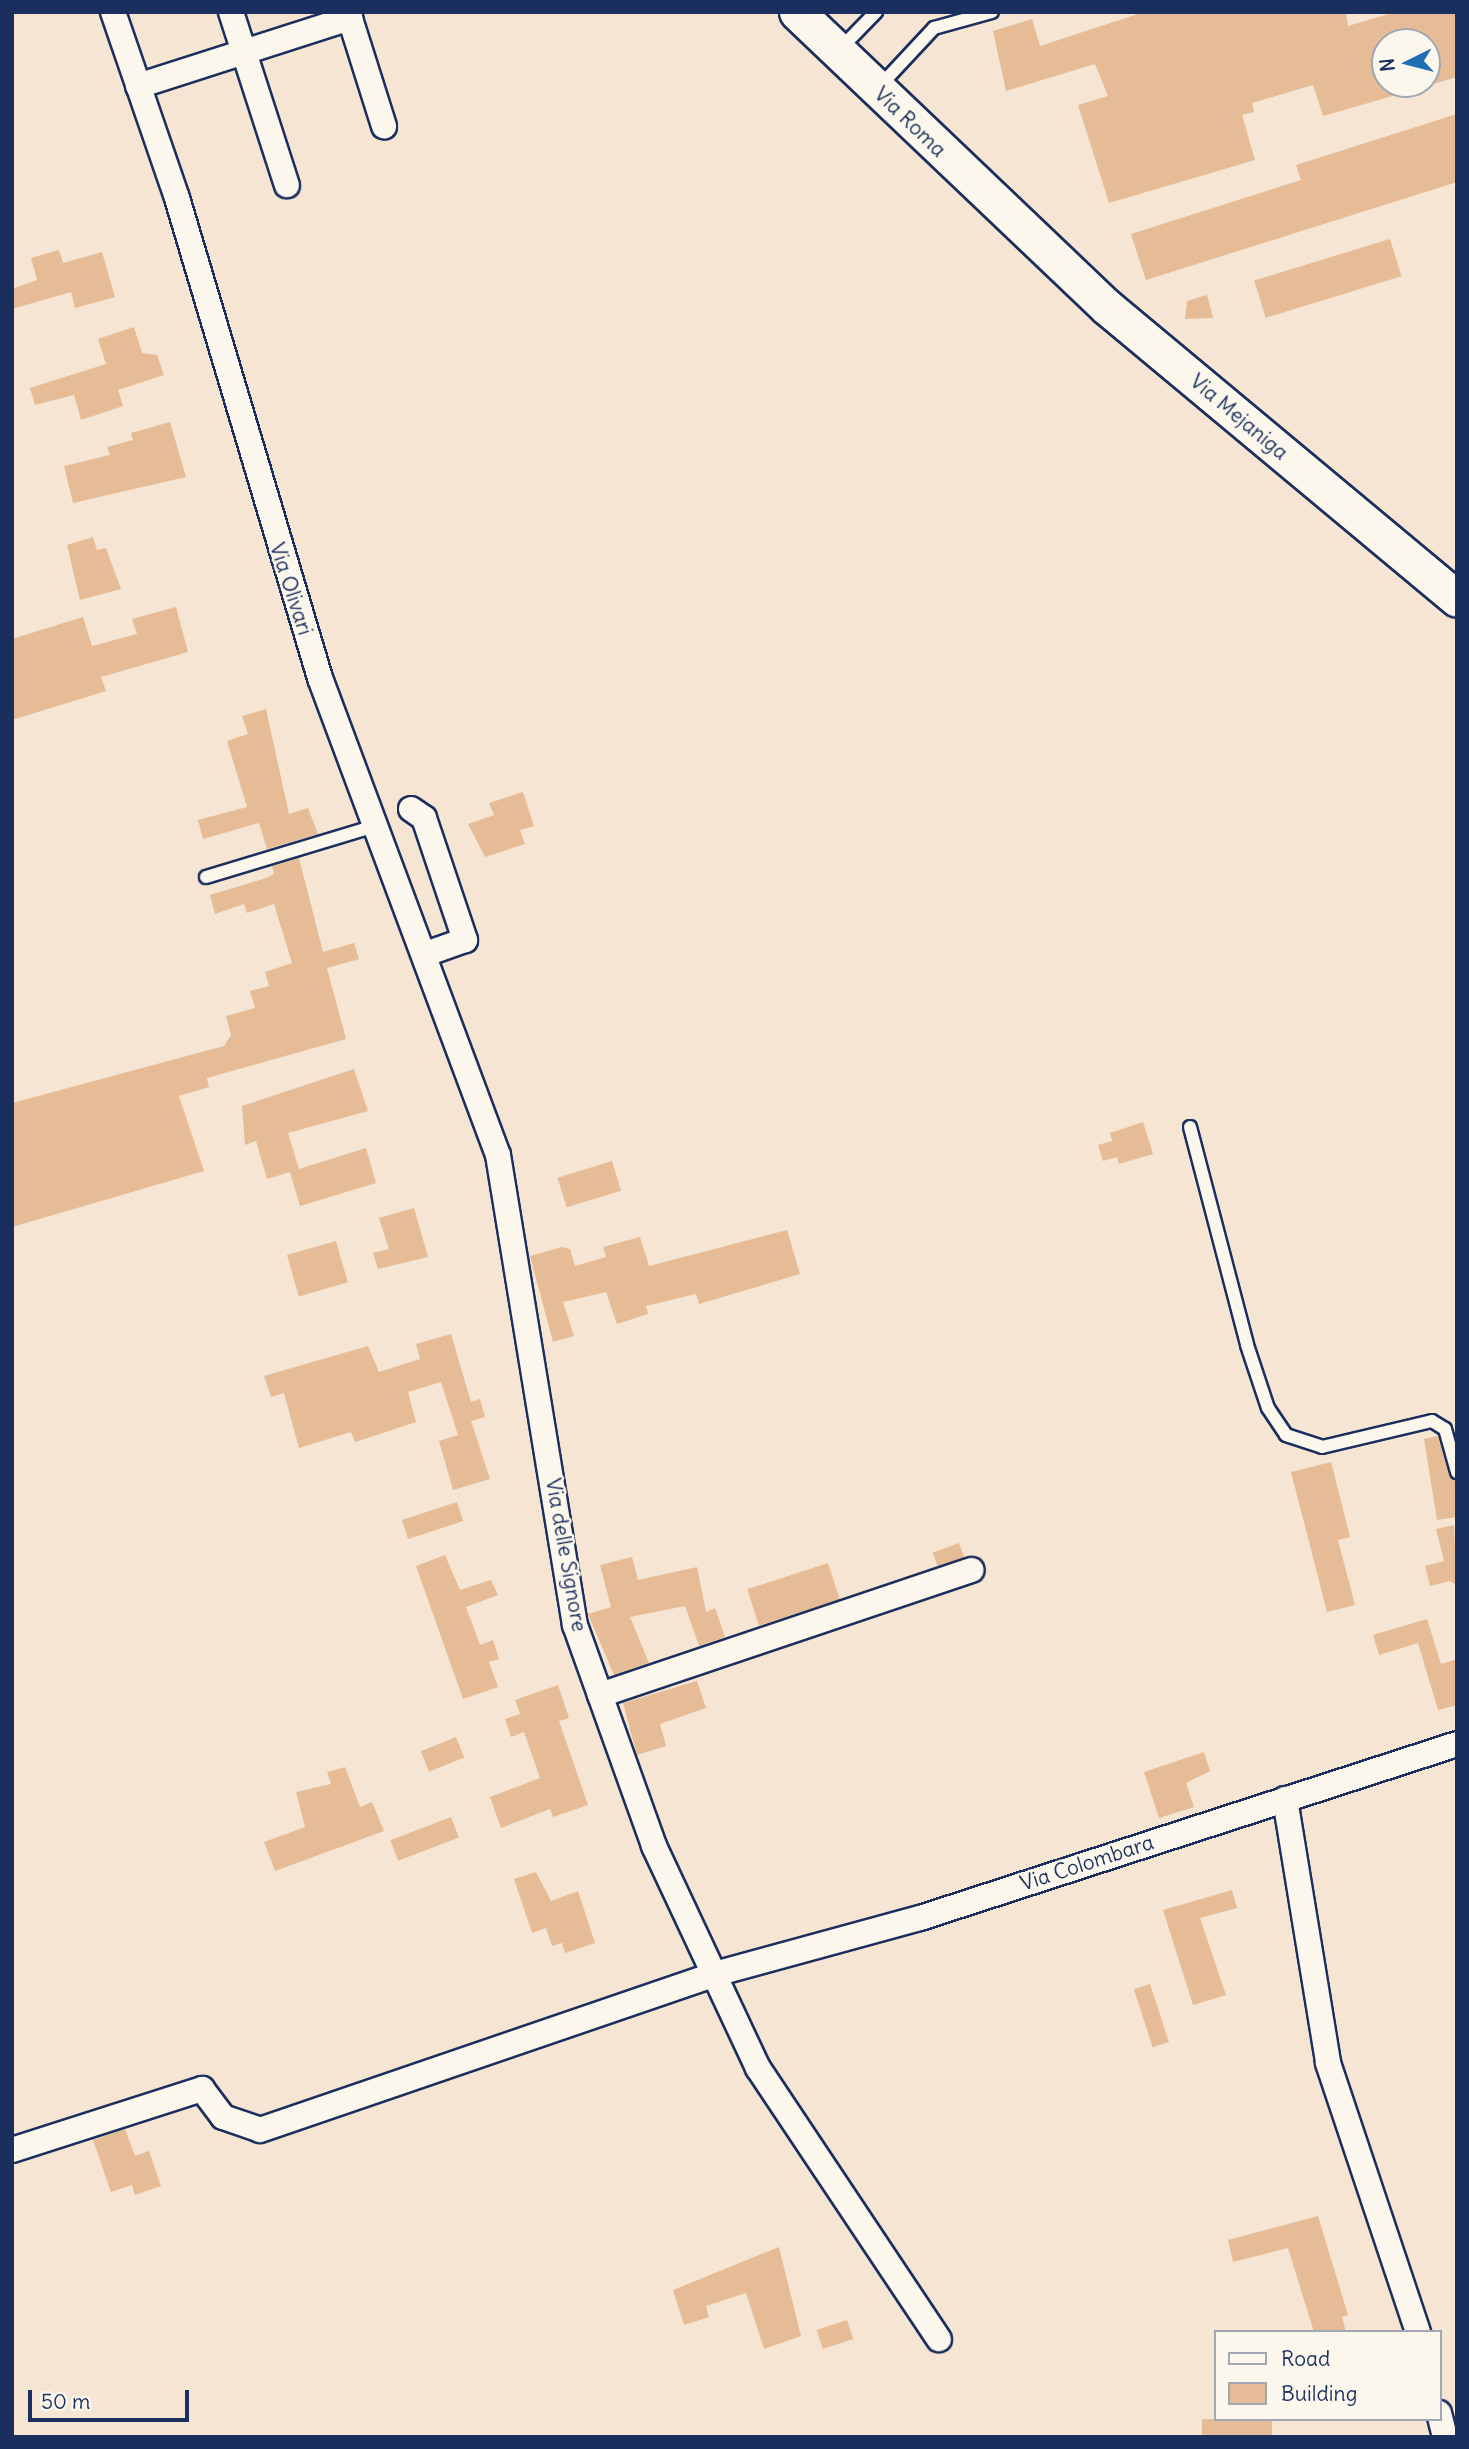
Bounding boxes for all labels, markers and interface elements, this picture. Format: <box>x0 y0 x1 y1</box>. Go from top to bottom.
north arrow <box>1371 28 1441 98</box>
text: N <box>1374 57 1400 73</box>
street label: Via Roma <box>869 82 951 162</box>
street label: Via Mejaniga <box>1185 369 1293 465</box>
street label: Via Olivari <box>264 540 318 638</box>
street label: Via delle Signore <box>540 1476 592 1634</box>
street label: Via Colombara <box>1017 1830 1157 1896</box>
legend <box>1214 2330 1441 2421</box>
text: Road <box>1281 2345 1330 2372</box>
scale bar <box>32 2376 192 2420</box>
text: Building <box>1281 2380 1357 2407</box>
text: 50 m <box>41 2388 90 2415</box>

